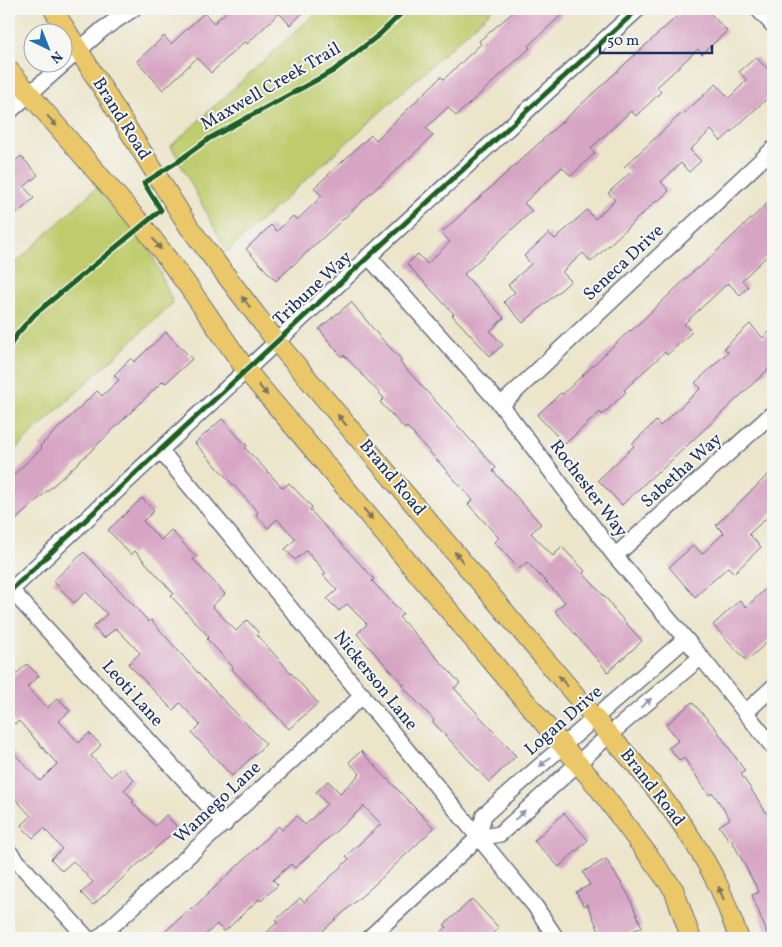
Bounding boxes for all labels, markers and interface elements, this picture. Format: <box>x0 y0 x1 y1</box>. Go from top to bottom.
north arrow <box>22 22 72 72</box>
scale bar <box>600 22 712 54</box>
text: 50 m <box>607 31 639 52</box>
street label: Maxwell Creek Trail <box>196 37 346 137</box>
text: N <box>46 46 66 67</box>
street label: Brand Road <box>86 73 156 165</box>
one-way arrow <box>46 114 57 127</box>
street label: Seneca Drive <box>578 219 670 307</box>
one-way arrow <box>152 237 162 251</box>
street label: Tribune Way <box>268 246 358 332</box>
one-way arrow <box>241 296 252 309</box>
one-way arrow <box>257 384 268 396</box>
one-way arrow <box>337 413 348 426</box>
street label: Sabetha Way <box>636 428 728 514</box>
street label: Brand Road <box>353 434 431 522</box>
street label: Rochester Way <box>543 435 633 543</box>
one-way arrow <box>362 507 373 520</box>
one-way arrow <box>453 551 464 564</box>
street label: Nickerson Lane <box>327 626 423 736</box>
street label: Leoti Lane <box>95 655 169 733</box>
one-way arrow <box>558 675 569 688</box>
street label: Logan Drive <box>520 680 608 762</box>
one-way arrow <box>639 698 652 709</box>
street label: Brand Road <box>614 744 690 832</box>
street label: Wamego Lane <box>169 756 267 850</box>
one-way arrow <box>539 757 552 768</box>
one-way arrow <box>513 809 525 821</box>
one-way arrow <box>717 885 725 900</box>

